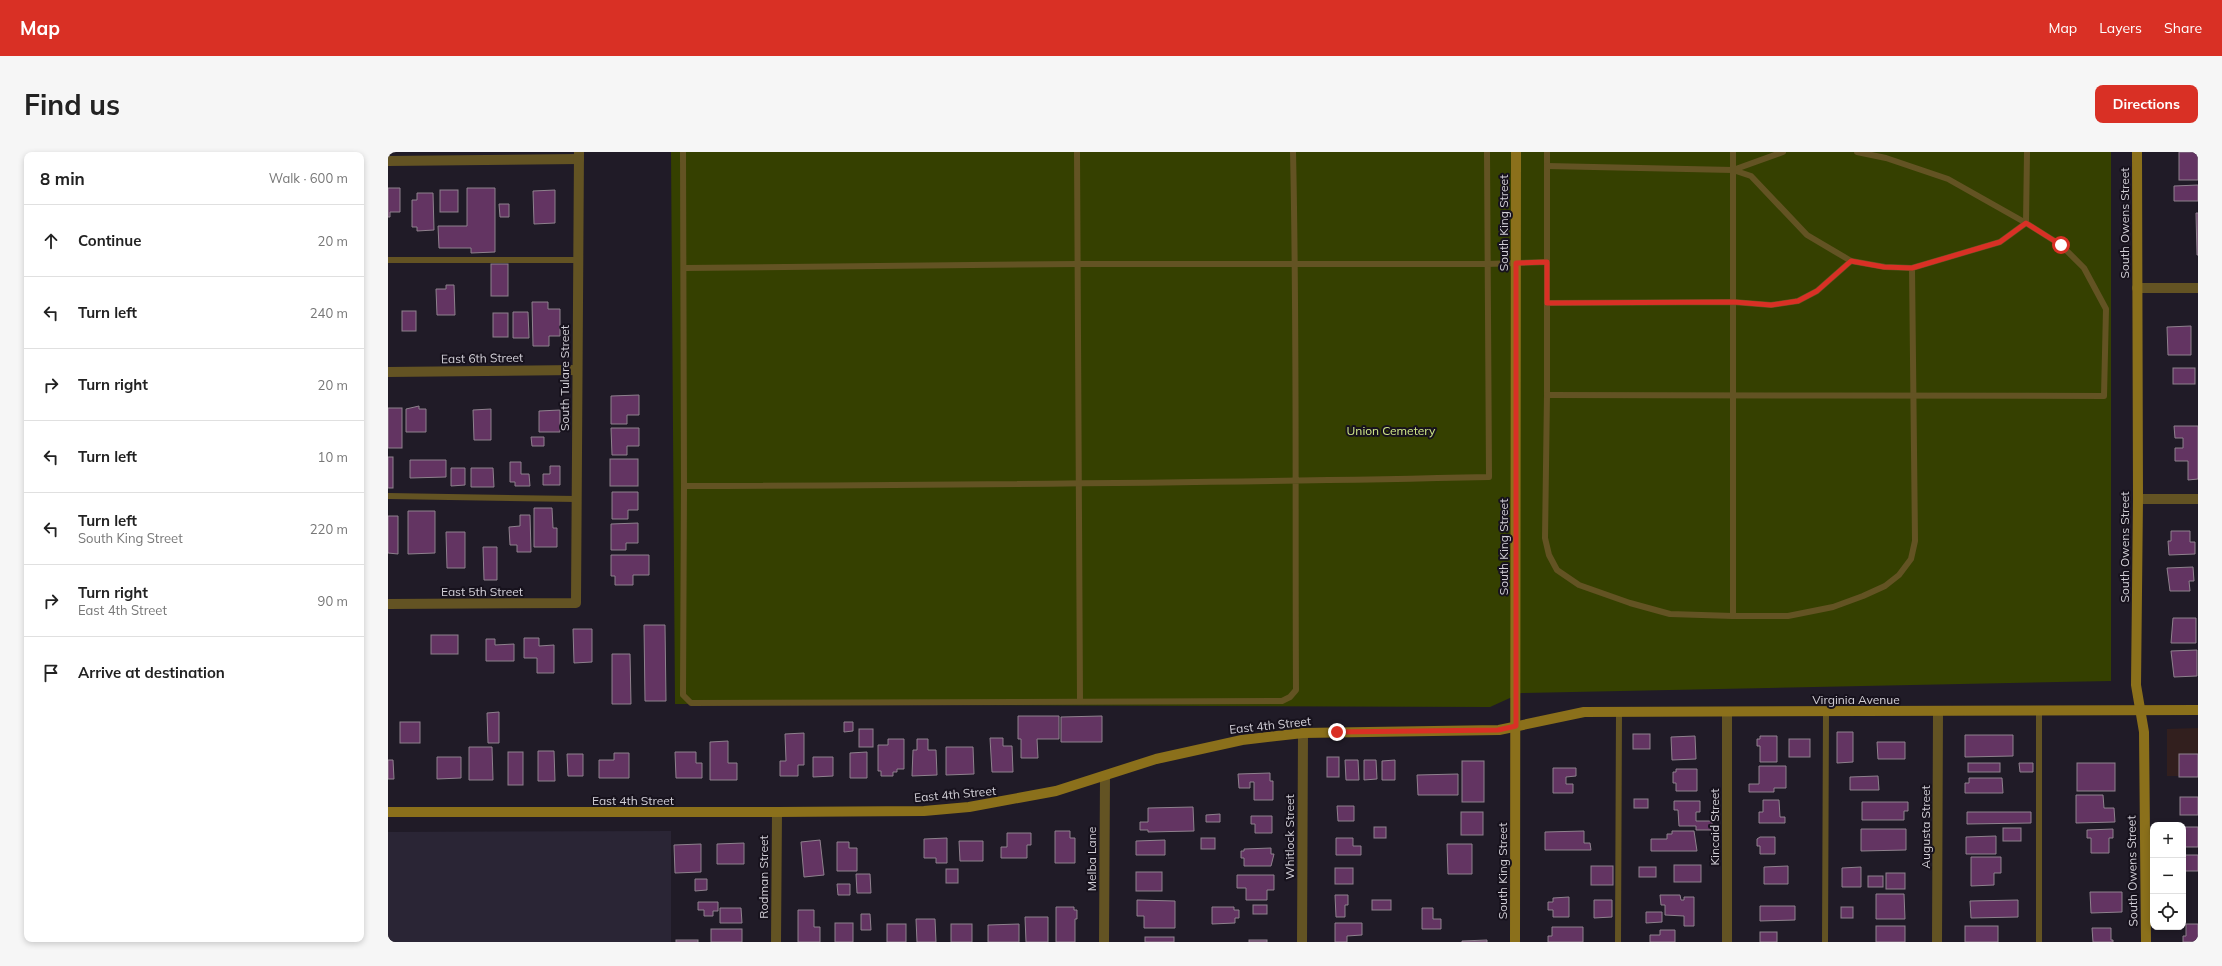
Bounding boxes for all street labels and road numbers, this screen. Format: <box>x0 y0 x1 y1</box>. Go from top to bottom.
street label: South Owens Street <box>2117 167 2132 279</box>
street label: South King Street <box>1496 175 1511 271</box>
street label: South Tulare Street <box>557 325 572 431</box>
street label: East 6th Street <box>441 350 523 366</box>
street label: South Owens Street <box>2117 491 2132 603</box>
street label: South King Street <box>1496 499 1511 595</box>
street label: East 5th Street <box>441 584 523 599</box>
street label: Virginia Avenue <box>1812 692 1900 707</box>
street label: East 4th Street <box>1228 713 1312 737</box>
street label: East 4th Street <box>913 783 997 805</box>
street label: Augusta Street <box>1918 785 1933 869</box>
street label: Kincaid Street <box>1707 789 1722 865</box>
street label: East 4th Street <box>592 793 674 808</box>
street label: Whitlock Street <box>1282 794 1297 880</box>
street label: South Owens Street <box>2124 815 2140 927</box>
street label: South King Street <box>1495 823 1510 919</box>
street label: Melba Lane <box>1084 827 1099 891</box>
street label: Rodman Street <box>756 835 771 919</box>

